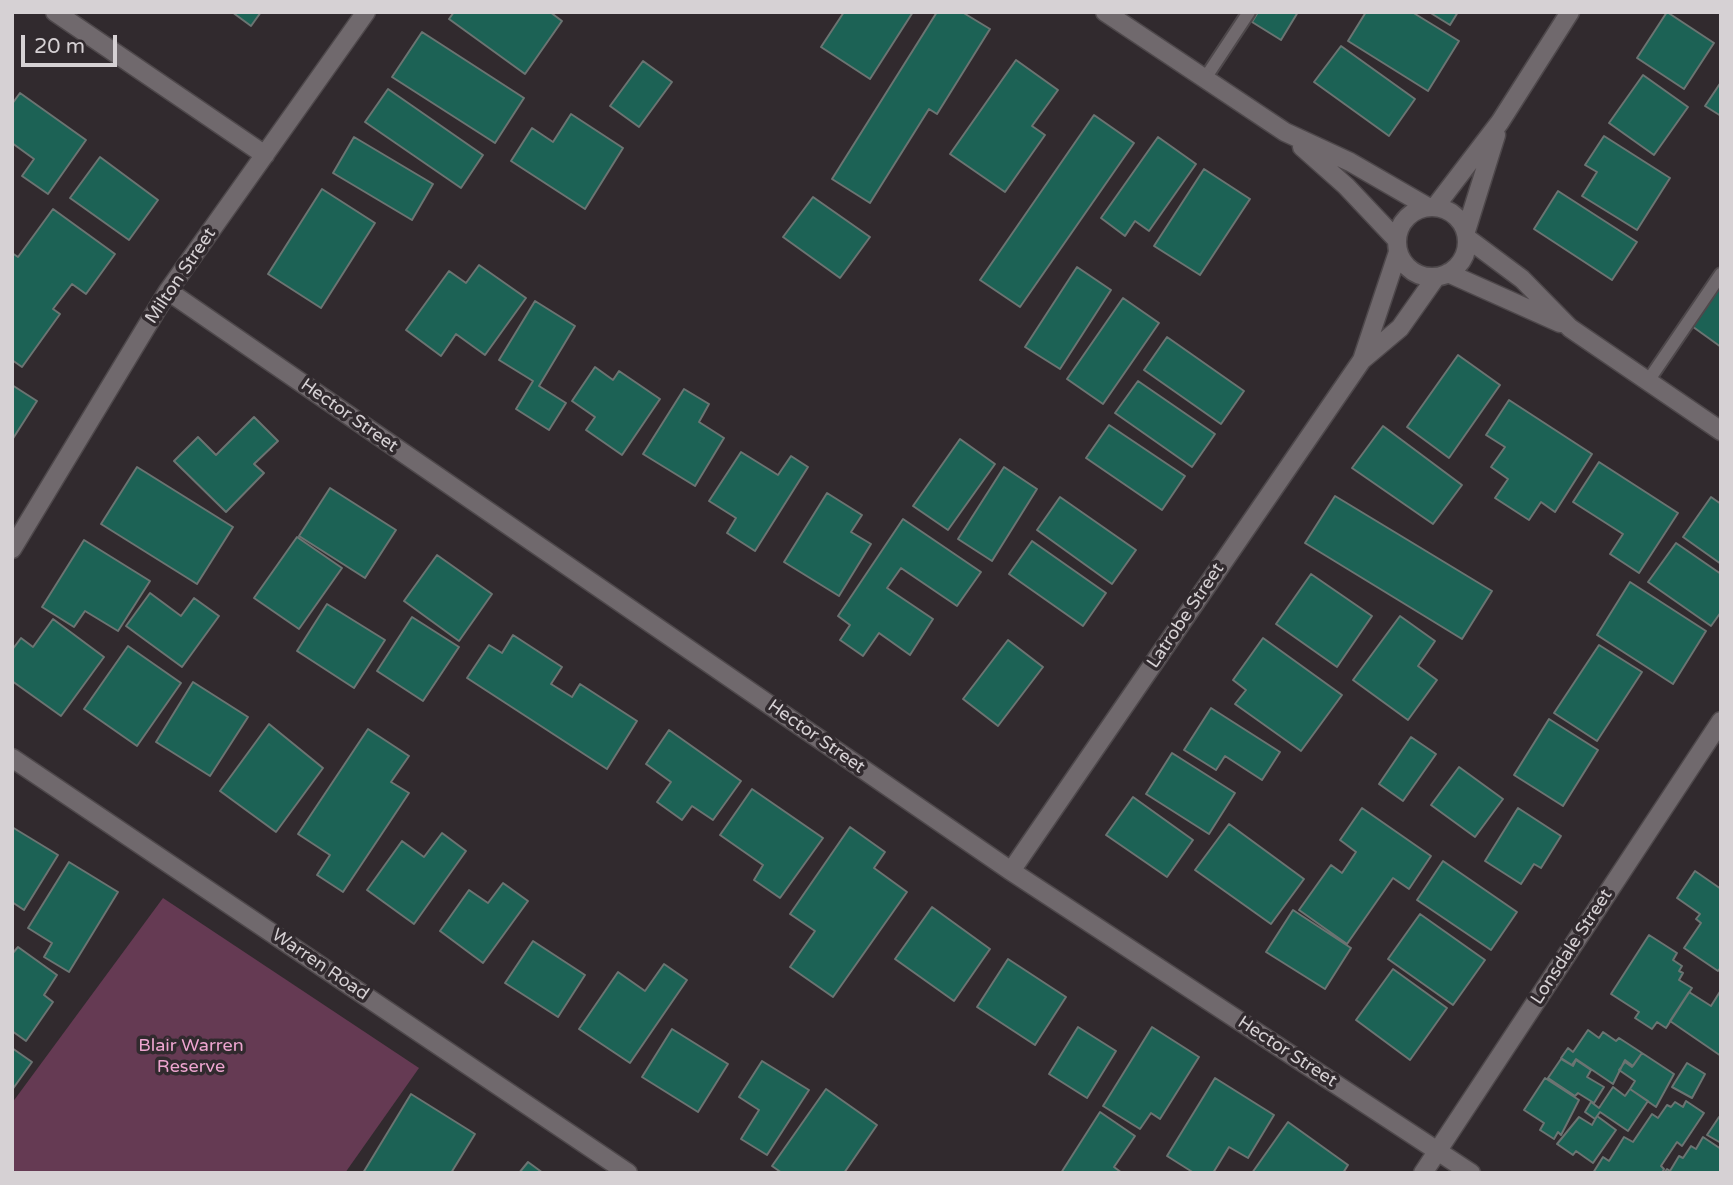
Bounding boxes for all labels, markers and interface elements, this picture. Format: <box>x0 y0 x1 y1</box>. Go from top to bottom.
scale bar <box>24 21 121 65</box>
text: 20 m <box>34 34 85 59</box>
street label: Milton Street <box>141 224 221 328</box>
street label: Hector Street <box>296 375 402 457</box>
street label: Latrobe Street <box>1143 559 1229 673</box>
street label: Hector Street <box>763 696 869 778</box>
street label: Lonsdale Street <box>1527 885 1617 1009</box>
street label: Warren Road <box>267 925 373 1005</box>
street label: Hector Street <box>1233 1012 1341 1092</box>
park label: Blair Warren Reserve <box>138 1035 244 1078</box>

